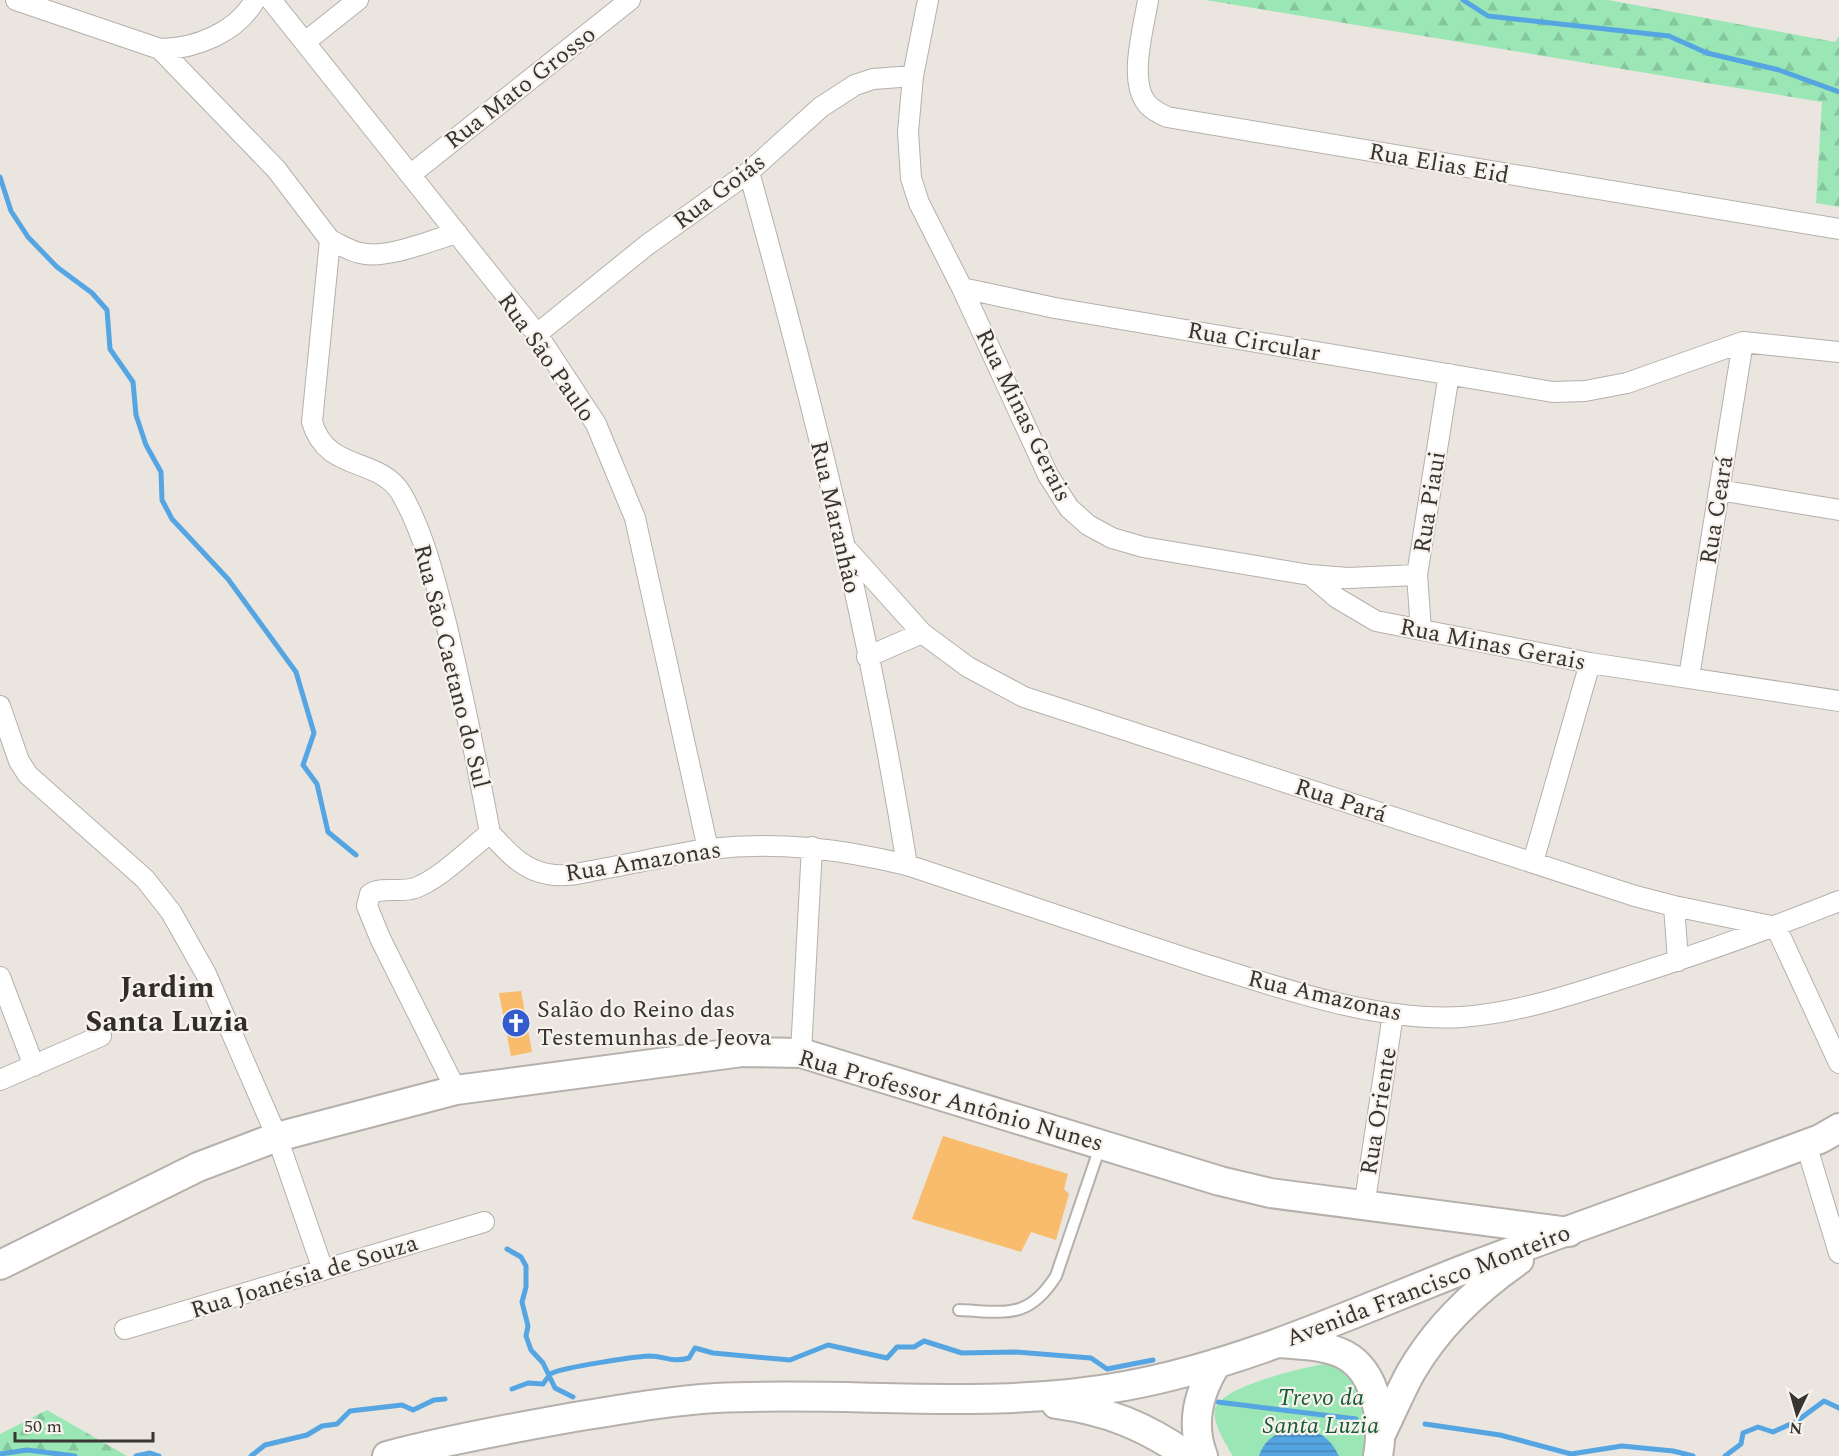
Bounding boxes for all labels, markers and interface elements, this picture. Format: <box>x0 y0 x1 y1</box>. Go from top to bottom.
street label: Rua Mato Grosso <box>437 17 604 159</box>
street label: Rua Elias Eid <box>1366 134 1512 194</box>
street label: Rua Goiás <box>666 145 774 239</box>
street label: Rua São Paulo <box>488 285 604 430</box>
street label: Rua Circular <box>1184 313 1323 371</box>
street label: Rua Minas Gerais <box>966 323 1081 508</box>
street label: Rua Maranhão <box>800 437 870 597</box>
street label: Rua Piaui <box>1404 449 1456 556</box>
street label: Rua Ceará <box>1691 453 1743 567</box>
street label: Rua São Caetano do Sul <box>403 540 499 792</box>
street label: Rua Minas Gerais <box>1397 609 1589 681</box>
street label: Rua Pará <box>1290 769 1392 833</box>
street label: Rua Amazonas <box>563 832 724 892</box>
street label: Rua Amazonas <box>1244 961 1405 1031</box>
district label: Jardim Santa Luzia <box>85 965 249 1045</box>
place label: Salão do Reino das Testemunhas de Jeova <box>537 992 772 1056</box>
church icon: Salão do Reino das Testemunhas de Jeova <box>500 1007 532 1039</box>
street label: Rua Professor Antônio Nunes <box>794 1040 1107 1162</box>
street label: Rua Oriente <box>1351 1045 1407 1178</box>
street label: Avenida Francisco Monteiro <box>1281 1215 1576 1357</box>
street label: Rua Joanésia de Souza <box>186 1225 423 1329</box>
park label: Trevo da Santa Luzia <box>1263 1380 1379 1444</box>
north arrow <box>1767 1384 1827 1444</box>
scale bar <box>15 1405 153 1443</box>
text: 50 m <box>24 1413 62 1440</box>
text: N <box>1788 1415 1803 1440</box>

